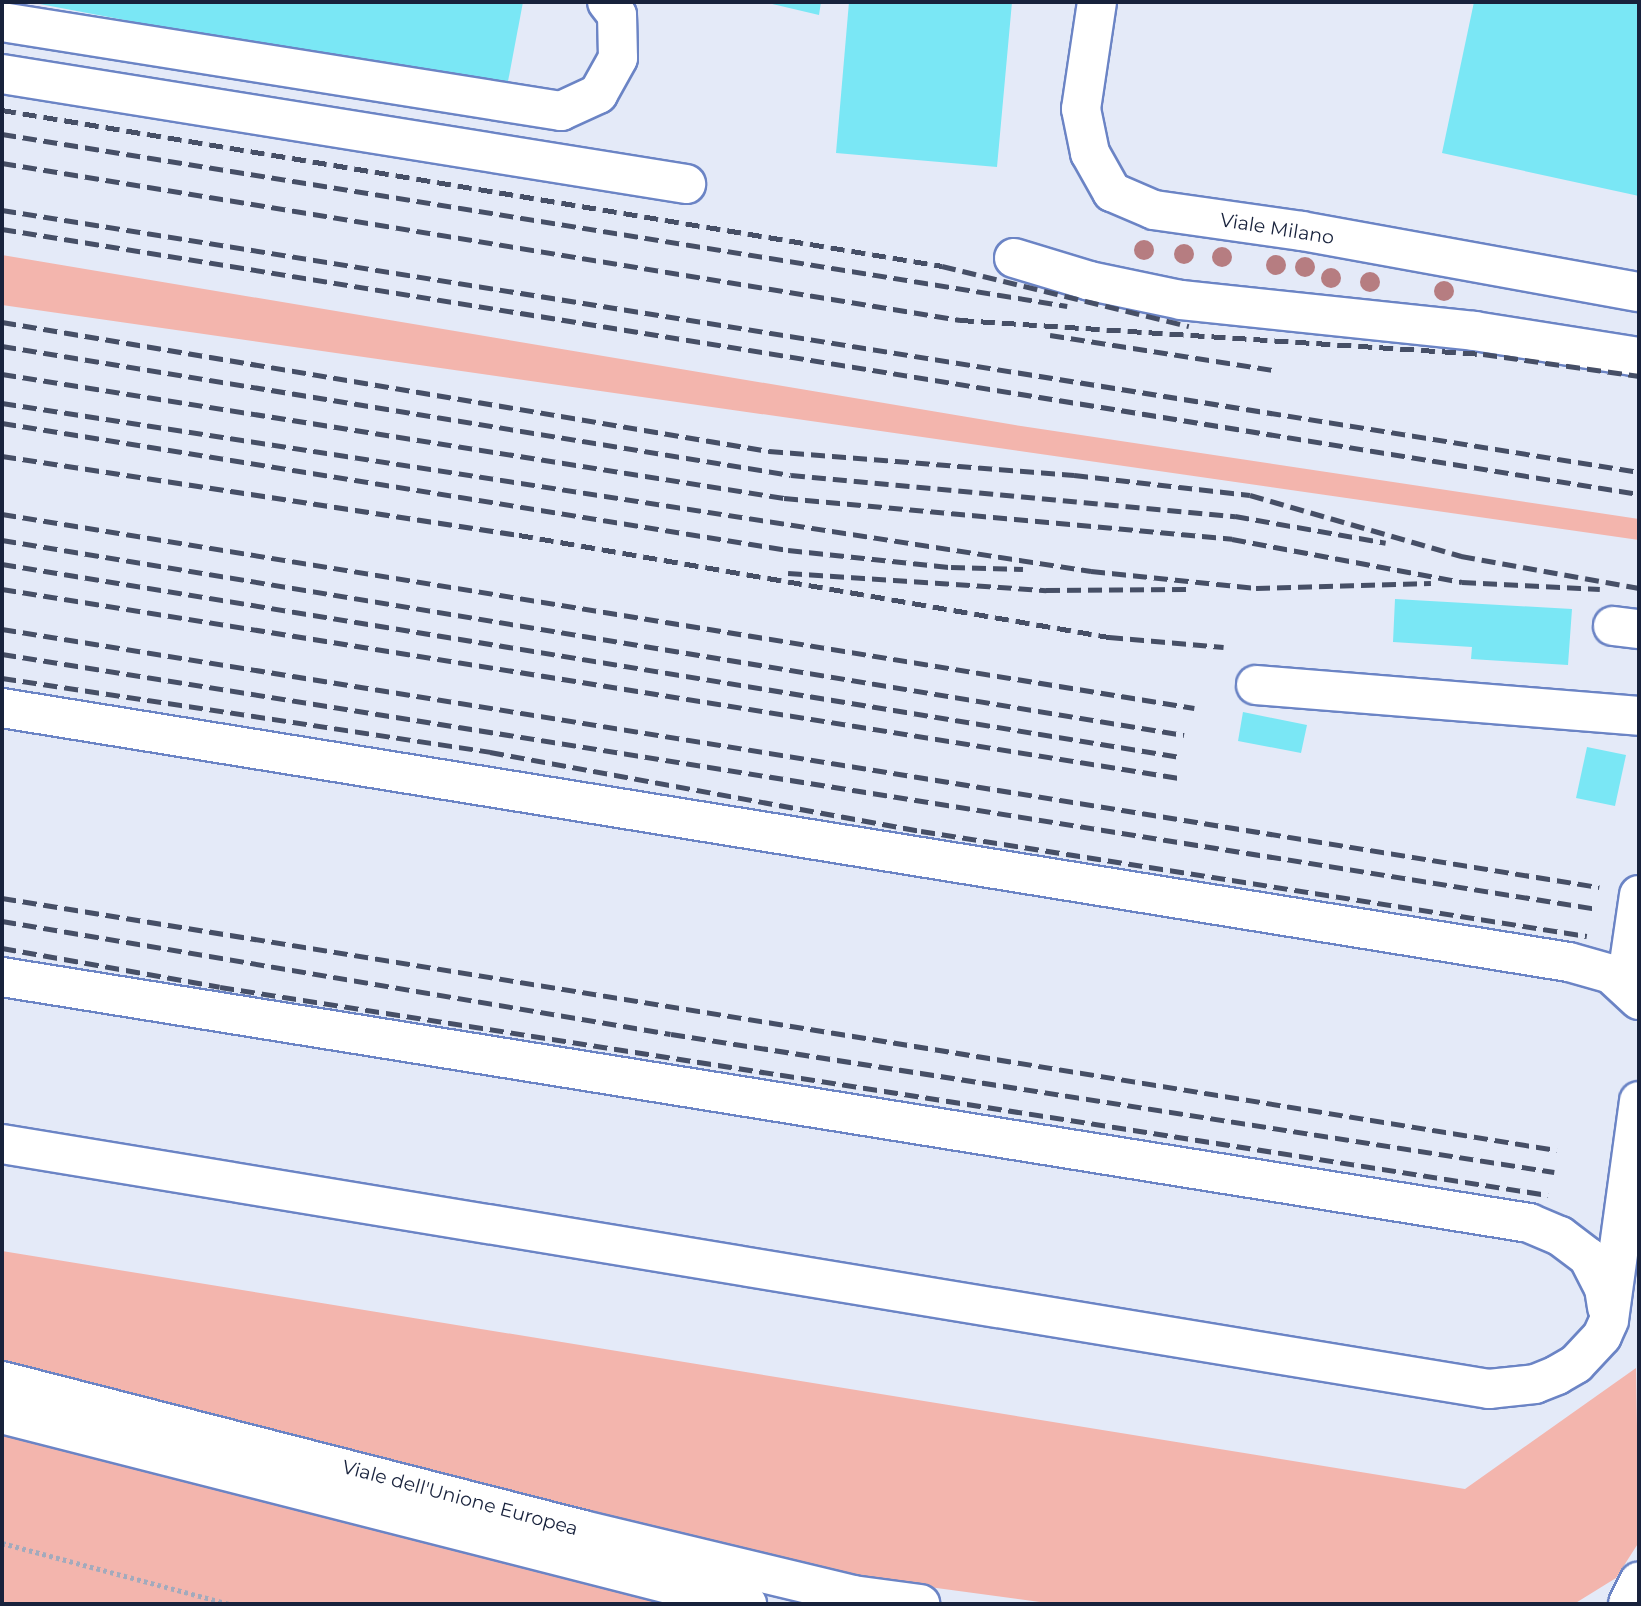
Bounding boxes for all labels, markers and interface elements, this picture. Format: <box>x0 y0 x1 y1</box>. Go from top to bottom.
street label: Viale Milano <box>1218 209 1336 249</box>
street label: Viale dell'Unione Europea <box>340 1455 580 1541</box>

